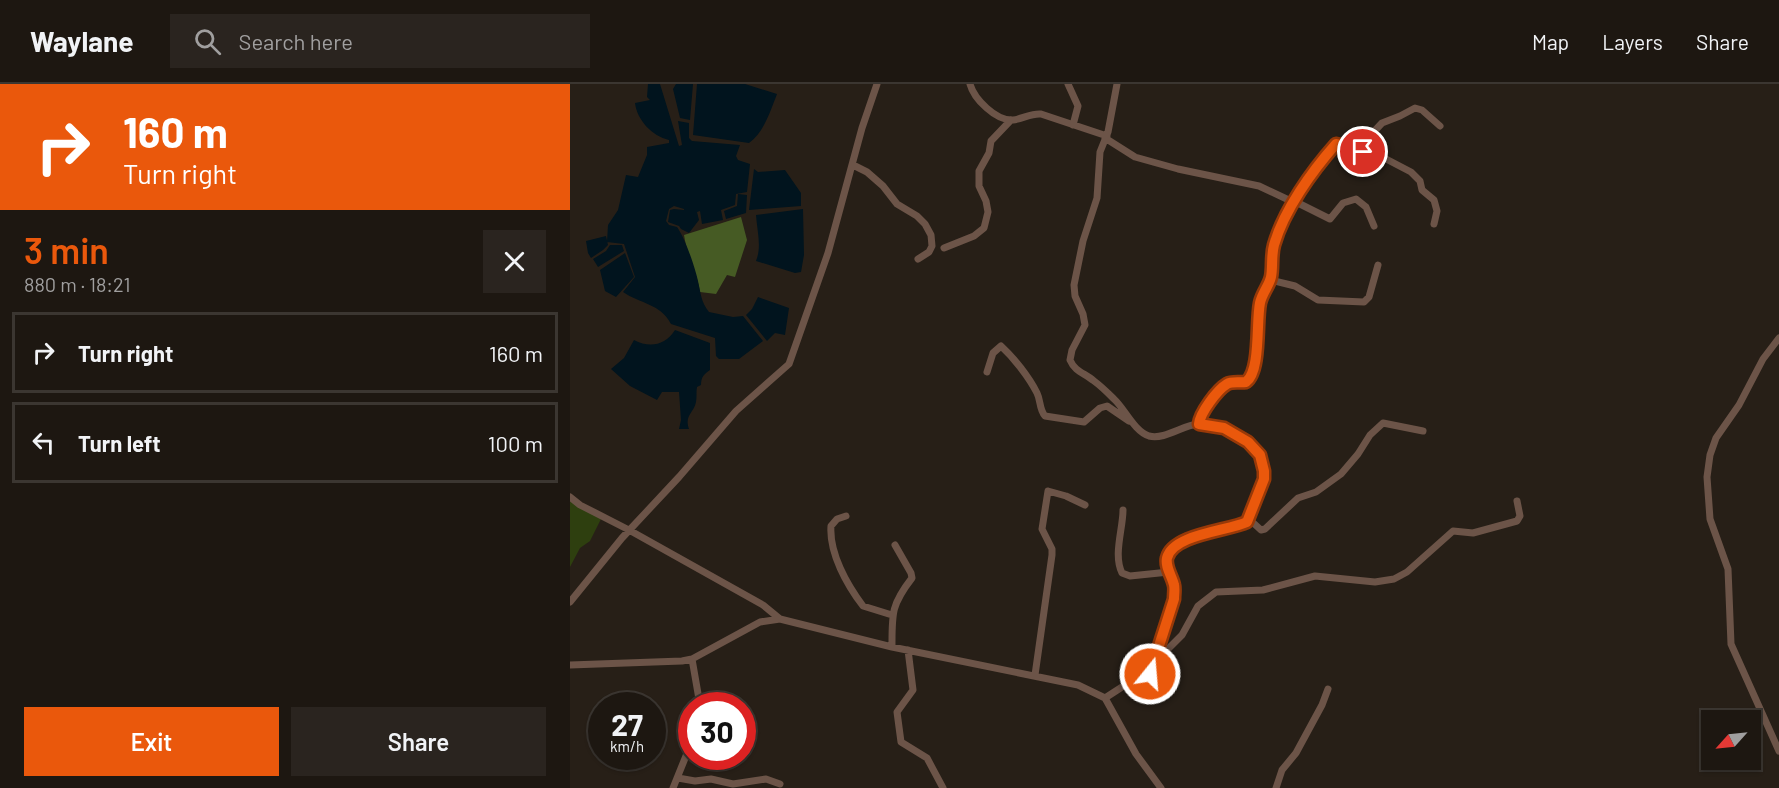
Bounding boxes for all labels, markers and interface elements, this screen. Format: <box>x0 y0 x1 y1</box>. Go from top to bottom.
search box <box>170 14 590 68</box>
text: Waylane <box>30 24 134 58</box>
icon: search <box>191 25 224 58</box>
text: Search here <box>239 28 353 54</box>
text: Map <box>1532 29 1569 54</box>
text: Layers <box>1602 29 1663 54</box>
text: Share <box>1696 29 1749 54</box>
text: 160 m <box>123 106 228 156</box>
icon: right <box>24 108 102 186</box>
pin <box>1337 126 1388 177</box>
icon: arrive <box>1346 135 1379 168</box>
text: Turn right <box>123 157 237 189</box>
text: 3 min <box>24 228 109 271</box>
button: close <box>483 230 546 293</box>
text: 880 m · 18:21 <box>24 272 131 296</box>
icon: right <box>27 336 60 369</box>
text: Turn right <box>78 340 173 366</box>
text: 160 m <box>489 340 543 366</box>
icon: left <box>27 426 60 459</box>
text: Turn left <box>78 430 161 456</box>
text: 100 m <box>488 430 543 456</box>
position arrow <box>1118 642 1182 706</box>
speed limit sign: 30 <box>678 692 756 770</box>
text: 27 <box>611 706 643 742</box>
button: Exit <box>24 707 279 776</box>
button: Share <box>291 707 546 776</box>
north arrow <box>1701 710 1761 770</box>
map controls <box>1701 710 1761 770</box>
text: km/h <box>610 737 644 755</box>

